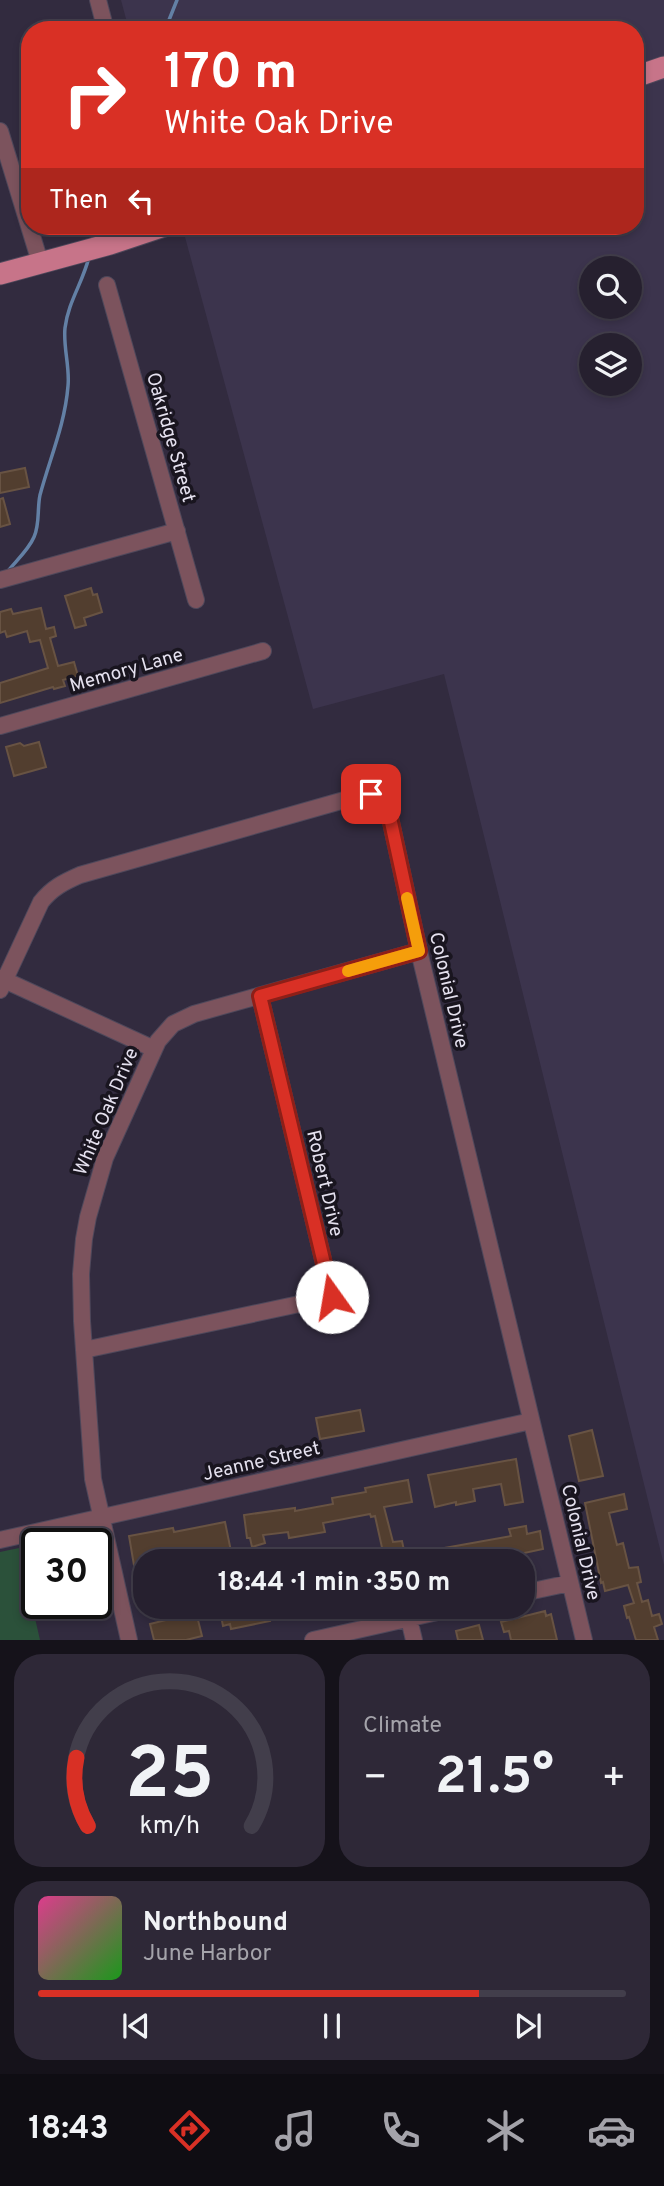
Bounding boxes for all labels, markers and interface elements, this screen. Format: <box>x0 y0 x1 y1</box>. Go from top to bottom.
text: 170 m <box>164 44 297 106</box>
icon: right <box>49 49 140 140</box>
text: White Oak Drive <box>164 105 393 145</box>
icon: left <box>122 182 160 220</box>
text: Then <box>49 185 108 218</box>
map controls <box>579 256 642 396</box>
button: search <box>579 256 642 319</box>
button: layers <box>579 333 642 396</box>
street label: Oakridge Street <box>140 370 200 505</box>
street label: Memory Lane <box>67 643 186 699</box>
pin <box>341 764 401 824</box>
icon: arrive <box>352 775 390 813</box>
street label: Colonial Drive <box>423 930 473 1051</box>
street label: White Oak Drive <box>69 1044 145 1179</box>
street label: Robert Drive <box>300 1128 348 1239</box>
position arrow <box>295 1260 369 1334</box>
street label: Jeanne Street <box>200 1437 322 1487</box>
street label: Colonial Drive <box>555 1482 605 1603</box>
speed limit sign: 30 <box>21 1528 112 1619</box>
text: 18:44 · 1 min · 350 m <box>218 1567 450 1600</box>
text: Climate <box>363 1712 442 1741</box>
text: 25 <box>125 1733 214 1825</box>
text: 21.5° <box>435 1746 554 1812</box>
text: − <box>363 1755 388 1804</box>
text: + <box>601 1755 626 1804</box>
text: km/h <box>139 1811 200 1843</box>
text: Northbound <box>143 1907 288 1940</box>
text: June Harbor <box>143 1940 271 1969</box>
icon: previous <box>117 2007 155 2045</box>
icon: pause <box>313 2007 351 2045</box>
icon: next <box>509 2007 547 2045</box>
icon: directions <box>165 2106 214 2155</box>
icon: music <box>271 2106 320 2155</box>
icon: phone <box>376 2106 425 2155</box>
icon: climate <box>481 2106 530 2155</box>
icon: car <box>587 2106 636 2155</box>
text: 18:43 <box>28 2110 109 2150</box>

